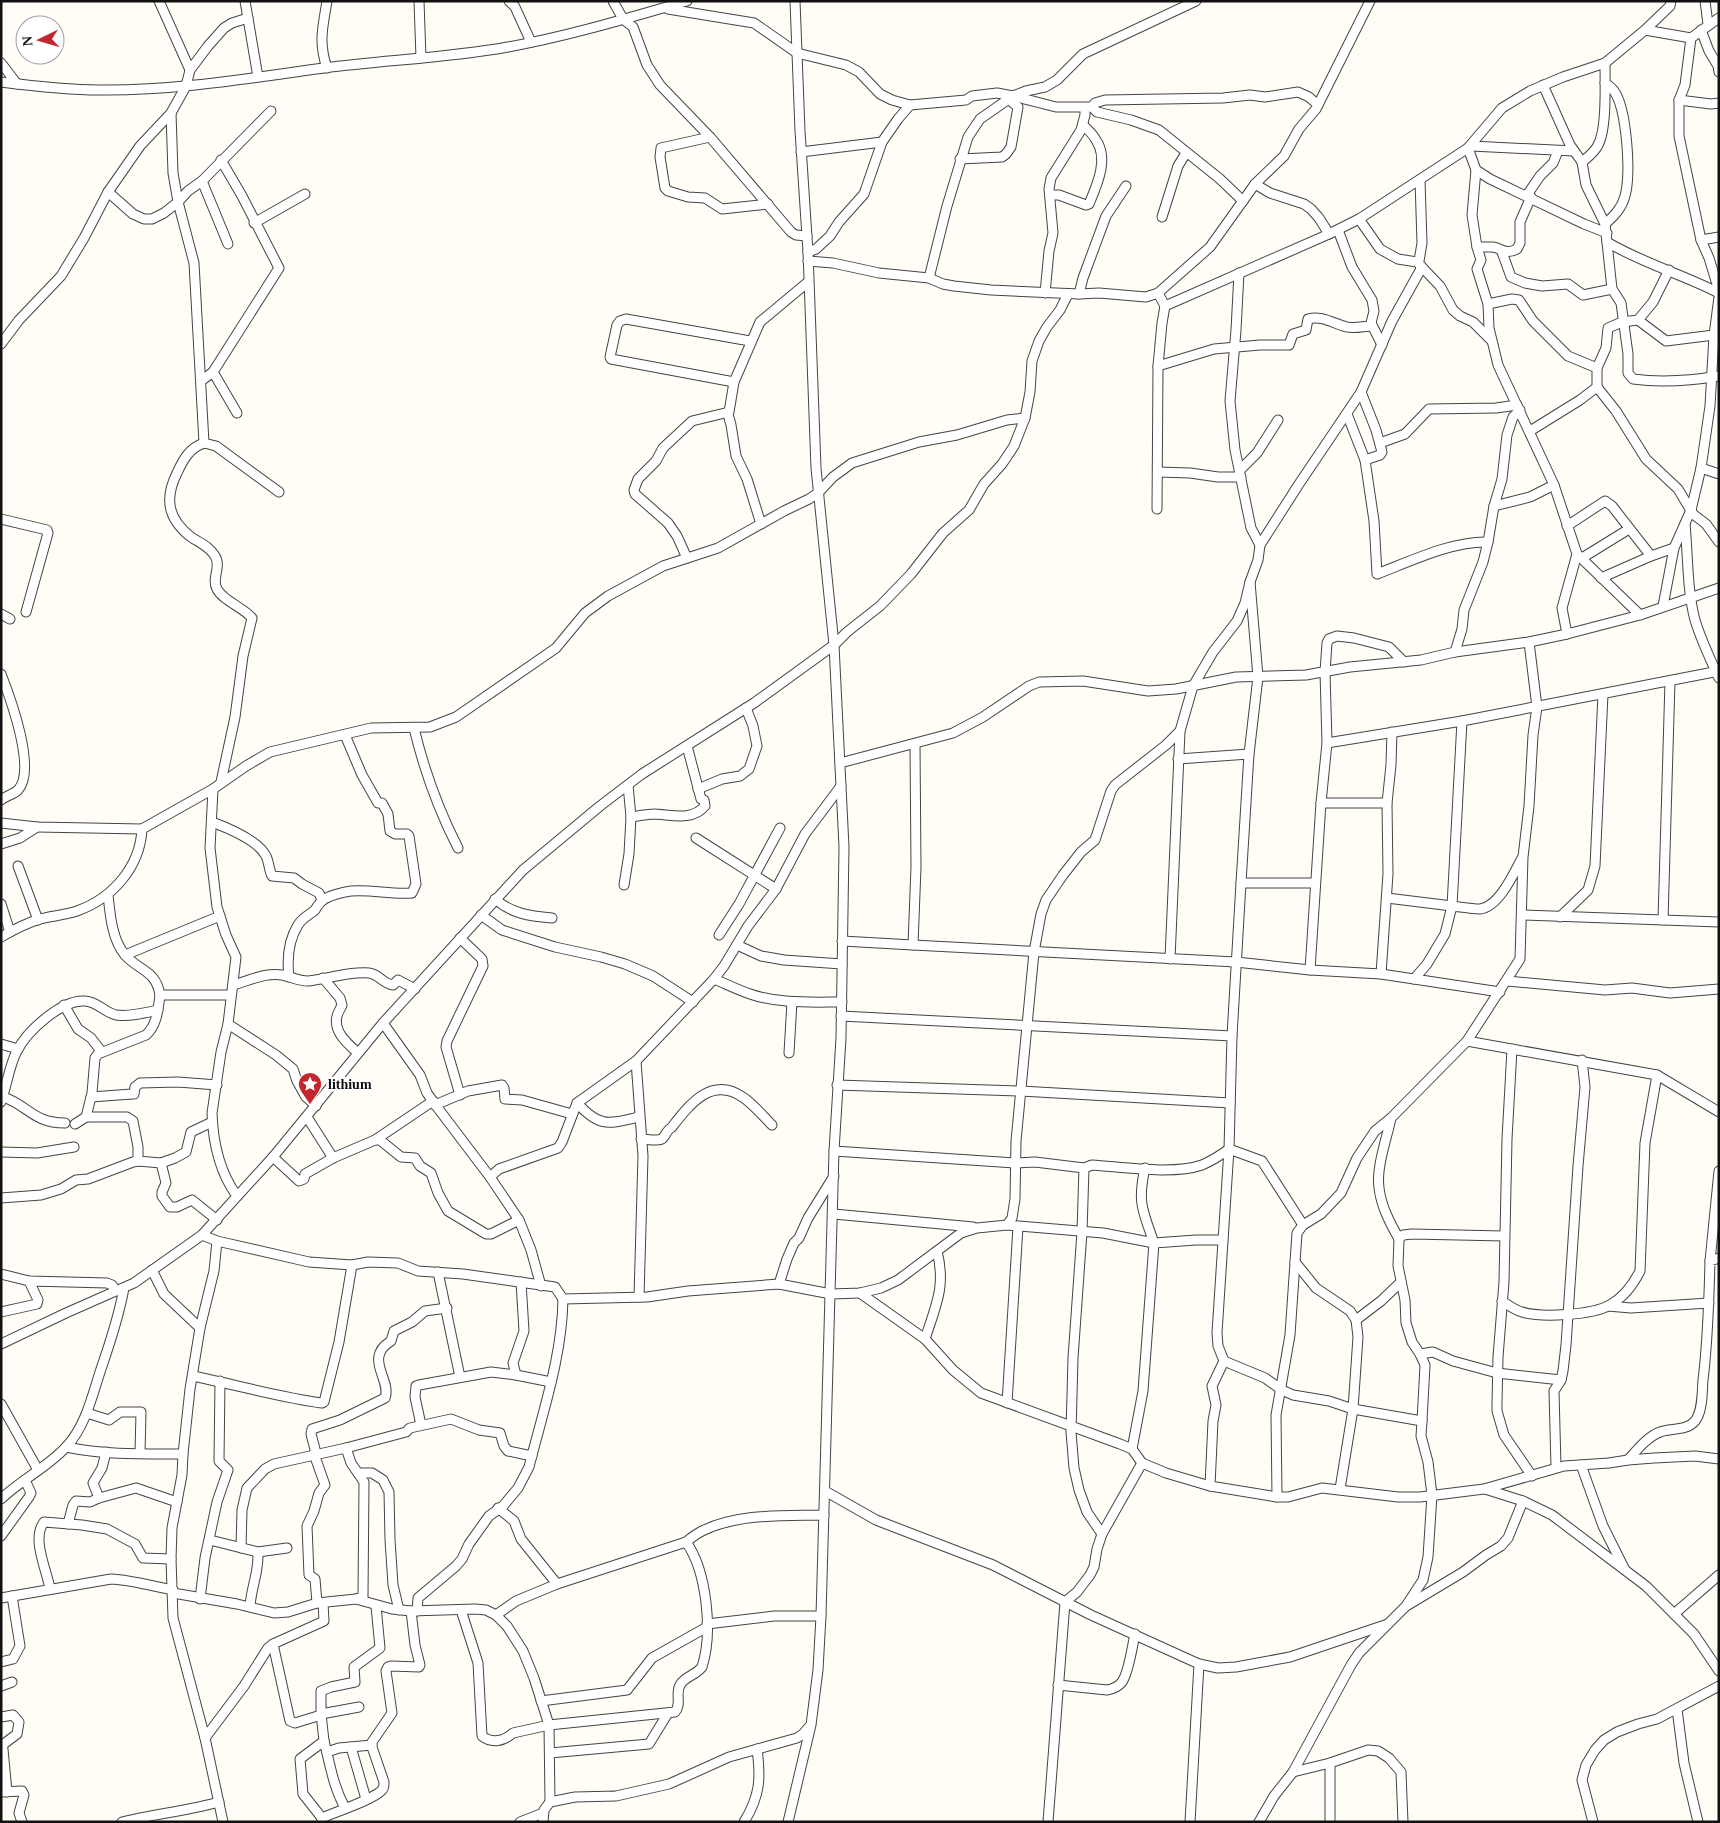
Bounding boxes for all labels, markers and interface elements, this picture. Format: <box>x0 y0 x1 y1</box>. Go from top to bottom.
north arrow <box>15 15 65 65</box>
text: N <box>20 35 35 47</box>
place icon: lithium <box>297 1071 323 1105</box>
place label: lithium <box>328 1077 372 1092</box>

